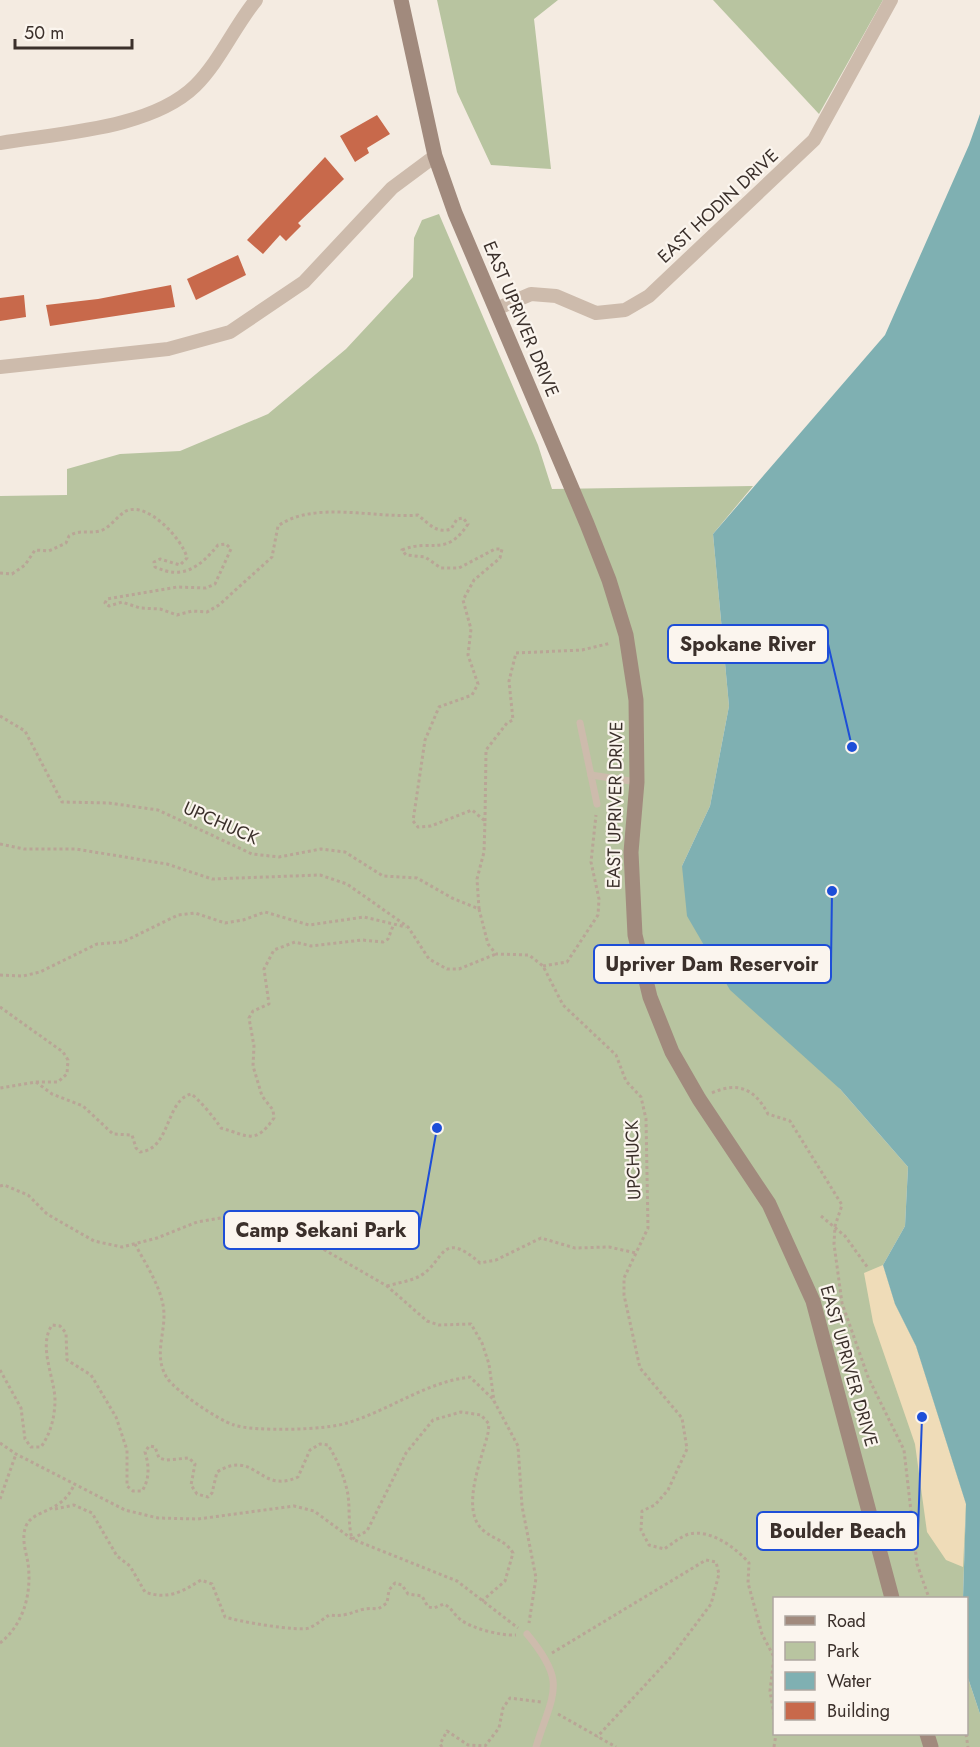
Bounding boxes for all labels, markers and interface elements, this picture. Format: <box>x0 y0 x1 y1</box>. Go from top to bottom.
scale bar <box>15 12 132 50</box>
text: 50 m <box>24 20 64 46</box>
street label: EAST HODIN DRIVE <box>652 143 784 269</box>
street label: EAST UPRIVER DRIVE <box>476 237 566 401</box>
callout: Spokane River <box>668 625 828 663</box>
text: Spokane River <box>680 630 817 659</box>
street label: EAST UPRIVER DRIVE <box>601 721 629 889</box>
street label: UPCHUCK <box>179 795 264 852</box>
callout: Upriver Dam Reservoir <box>594 945 831 983</box>
text: Upriver Dam Reservoir <box>605 950 819 979</box>
street label: UPCHUCK <box>619 1119 647 1200</box>
callout: Camp Sekani Park <box>224 1211 419 1249</box>
text: Camp Sekani Park <box>235 1216 407 1245</box>
street label: EAST UPRIVER DRIVE <box>814 1282 884 1450</box>
callout: Boulder Beach <box>757 1512 918 1550</box>
text: Boulder Beach <box>770 1517 906 1546</box>
legend <box>773 1597 968 1735</box>
text: Road <box>827 1608 866 1634</box>
text: Park <box>827 1638 859 1664</box>
text: Water <box>827 1668 872 1694</box>
text: Building <box>827 1698 890 1724</box>

